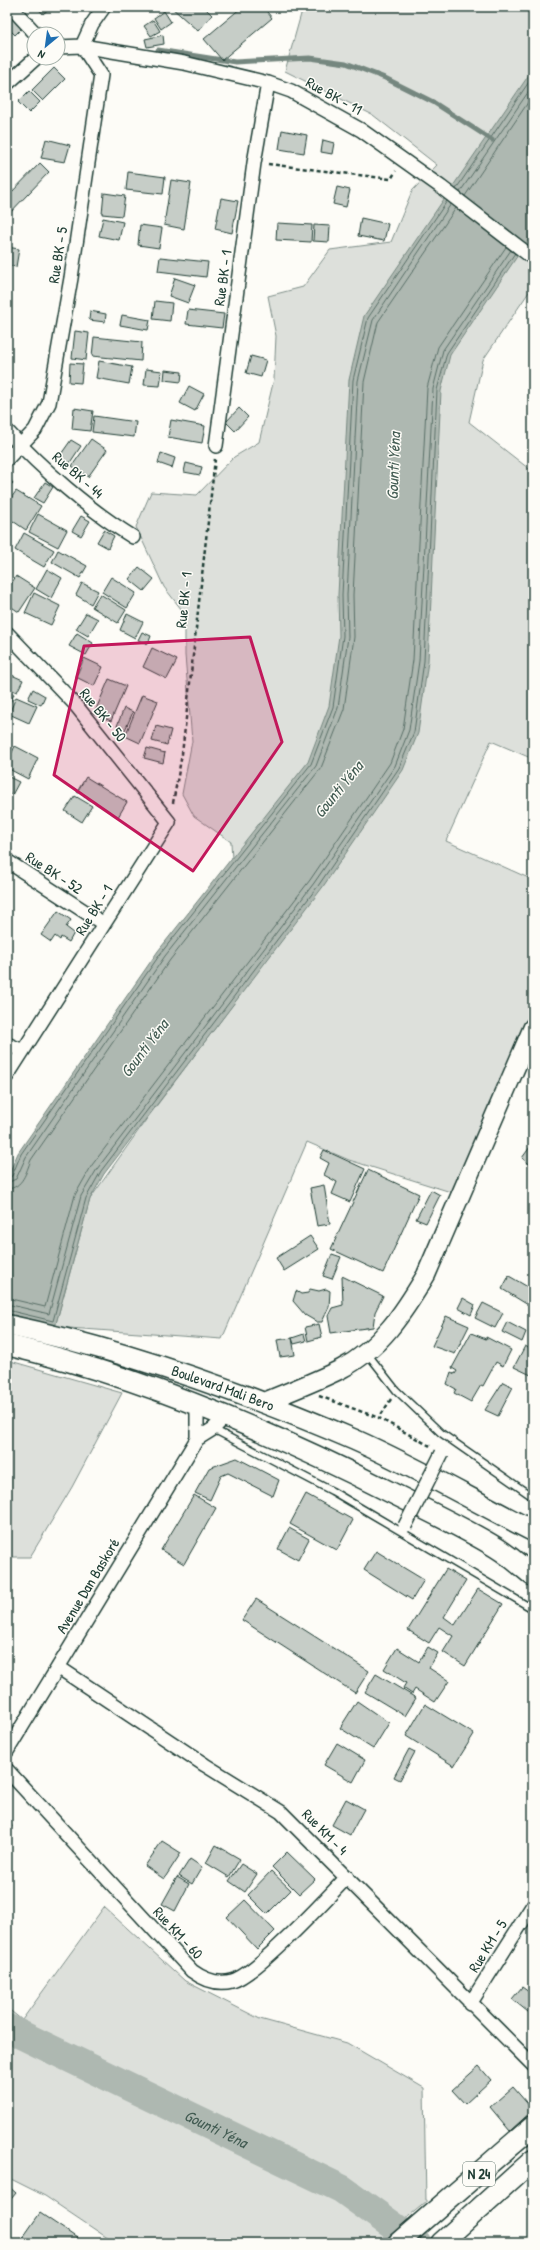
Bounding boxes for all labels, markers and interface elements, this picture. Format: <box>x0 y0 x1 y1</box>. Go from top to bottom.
north arrow <box>26 26 66 66</box>
text: N <box>35 47 47 62</box>
street label: Rue BK - 11 <box>302 71 366 120</box>
street label: Rue BK - 5 <box>43 224 72 285</box>
street label: Rue BK - 1 <box>208 249 237 307</box>
water label: Gounti Yéna <box>381 430 405 500</box>
street label: Rue BK - 44 <box>48 446 109 503</box>
street label: Rue BK - 1 <box>170 571 197 629</box>
street label: Rue BK - 50 <box>75 683 132 746</box>
water label: Gounti Yéna <box>308 755 369 822</box>
street label: Rue BK - 52 <box>22 846 87 899</box>
street label: Rue BK - 1 <box>70 880 117 939</box>
water label: Gounti Yéna <box>115 1013 174 1082</box>
street label: Boulevard Mali Bero <box>169 1360 277 1416</box>
street label: Avenue Dan Baskoré <box>51 1534 124 1637</box>
street label: Rue KM - 4 <box>298 1804 353 1860</box>
street label: Rue KM - 60 <box>149 1902 208 1964</box>
street label: Rue KM - 5 <box>463 1915 512 1976</box>
water label: Gounti Yéna <box>181 2104 253 2154</box>
road number: N 24 <box>463 2162 495 2186</box>

